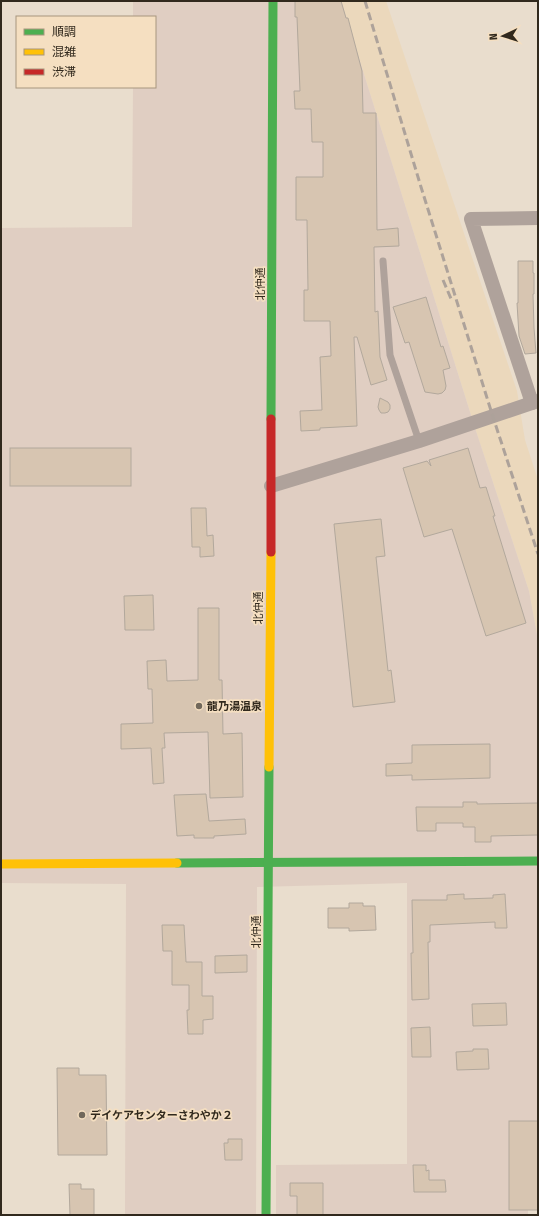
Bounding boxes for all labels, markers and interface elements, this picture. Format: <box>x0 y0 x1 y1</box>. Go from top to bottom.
legend <box>16 16 156 88</box>
north arrow <box>483 16 523 56</box>
text: 順調 <box>52 25 76 39</box>
text: N <box>487 33 500 40</box>
text: 混雑 <box>52 45 76 59</box>
text: 渋滞 <box>52 65 76 79</box>
street label: 北仲通 <box>254 268 267 301</box>
street label: 北仲通 <box>252 592 265 625</box>
place label: 龍乃湯温泉 <box>207 700 262 713</box>
marker: 龍乃湯温泉 <box>194 701 204 711</box>
street label: 北仲通 <box>250 916 263 949</box>
place label: デイケアセンターさわやか２ <box>90 1109 233 1122</box>
marker: デイケアセンターさわやか２ <box>77 1110 87 1120</box>

